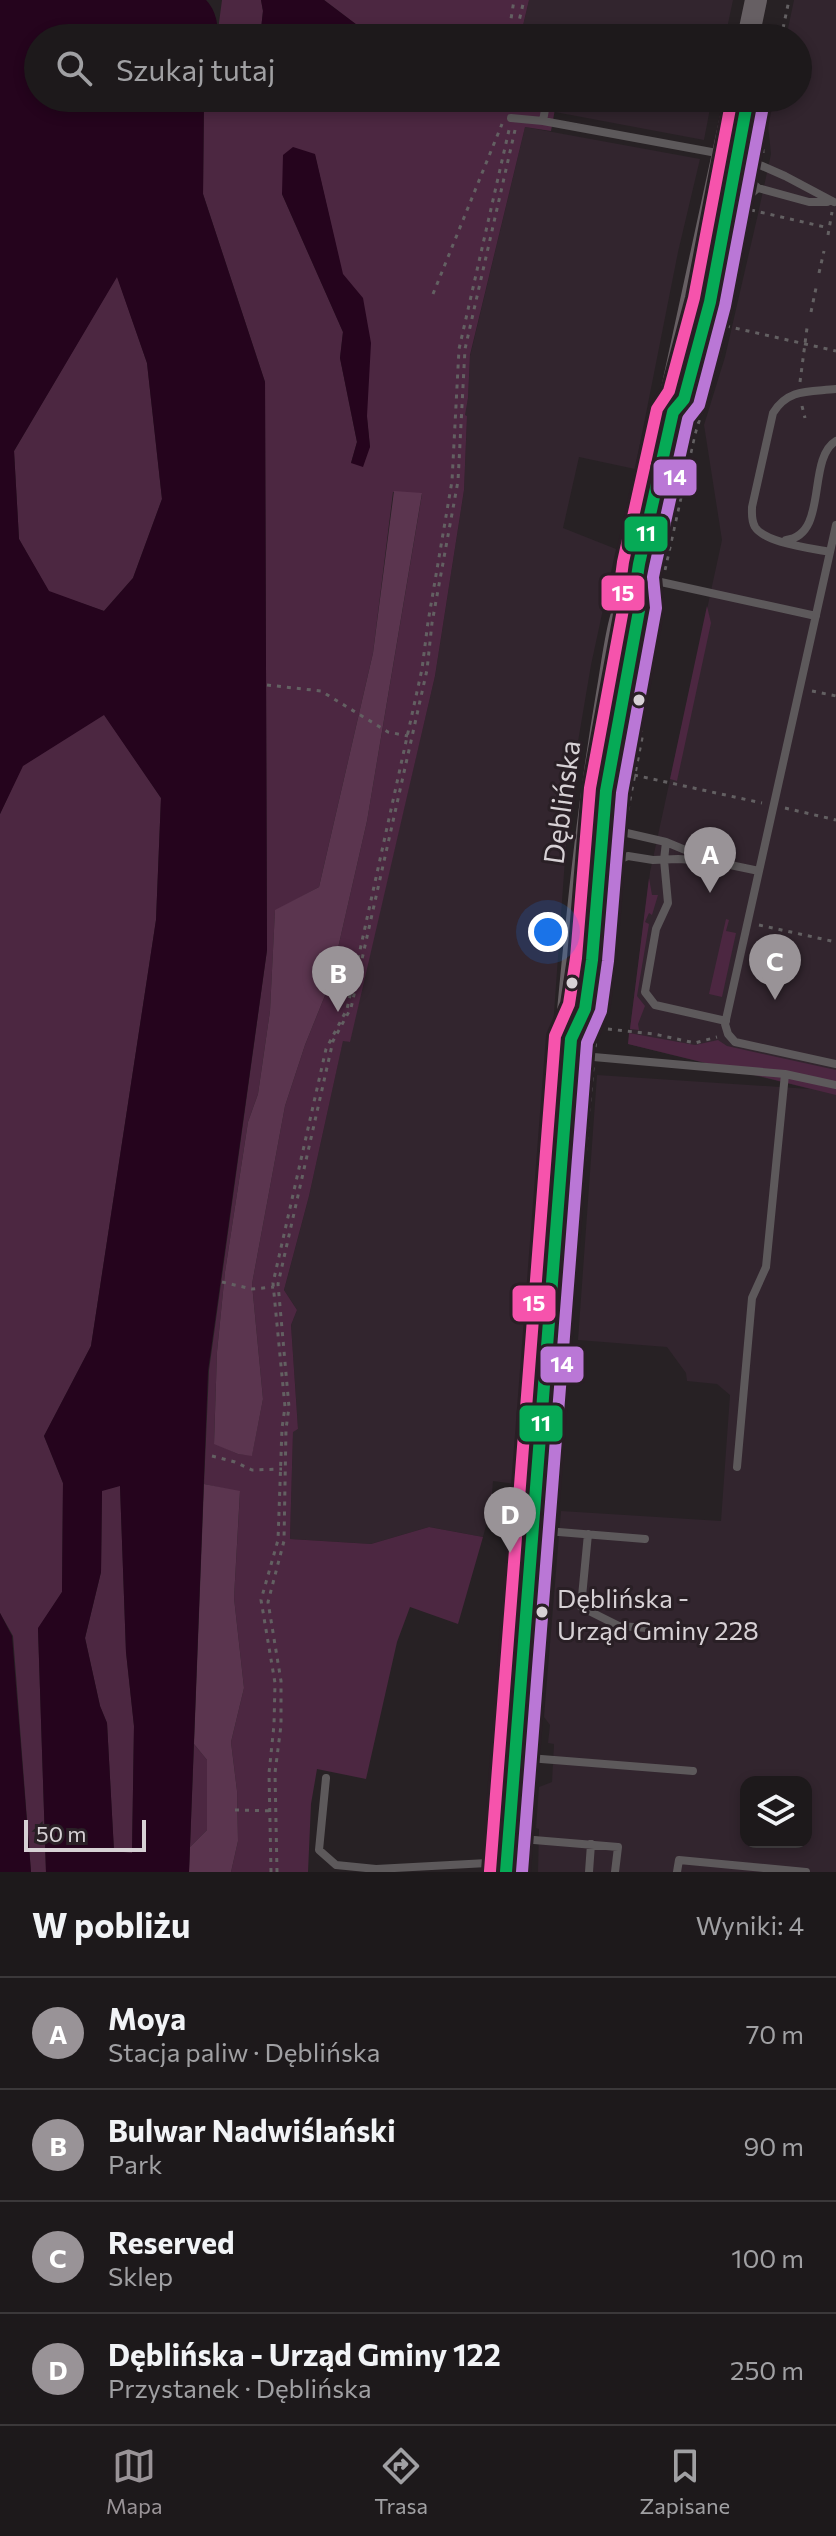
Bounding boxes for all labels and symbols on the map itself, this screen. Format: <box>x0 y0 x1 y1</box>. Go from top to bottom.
line badge: 14 <box>652 458 698 497</box>
text: 14 <box>663 463 687 490</box>
line badge: 11 <box>623 515 669 553</box>
text: 11 <box>636 519 656 546</box>
line badge: 15 <box>600 574 646 612</box>
text: 15 <box>612 579 634 606</box>
unlabelled marker <box>631 692 647 708</box>
street label: Dęblińska <box>535 738 587 866</box>
pin: A <box>684 827 736 893</box>
your location <box>528 912 568 952</box>
pin: C <box>749 934 801 1000</box>
pin: B <box>312 946 364 1012</box>
unlabelled marker <box>564 975 580 991</box>
line badge: 15 <box>511 1284 557 1323</box>
text: 15 <box>523 1289 545 1316</box>
line badge: 14 <box>539 1345 585 1384</box>
text: 14 <box>550 1350 574 1377</box>
line badge: 11 <box>518 1404 564 1443</box>
text: 11 <box>531 1409 551 1436</box>
pin: D <box>484 1487 536 1553</box>
place label: Dęblińska - Urząd Gminy 228 <box>557 1582 759 1645</box>
marker: Dęblińska - Urząd Gminy 228 <box>534 1604 550 1620</box>
scale bar <box>24 1816 146 1852</box>

